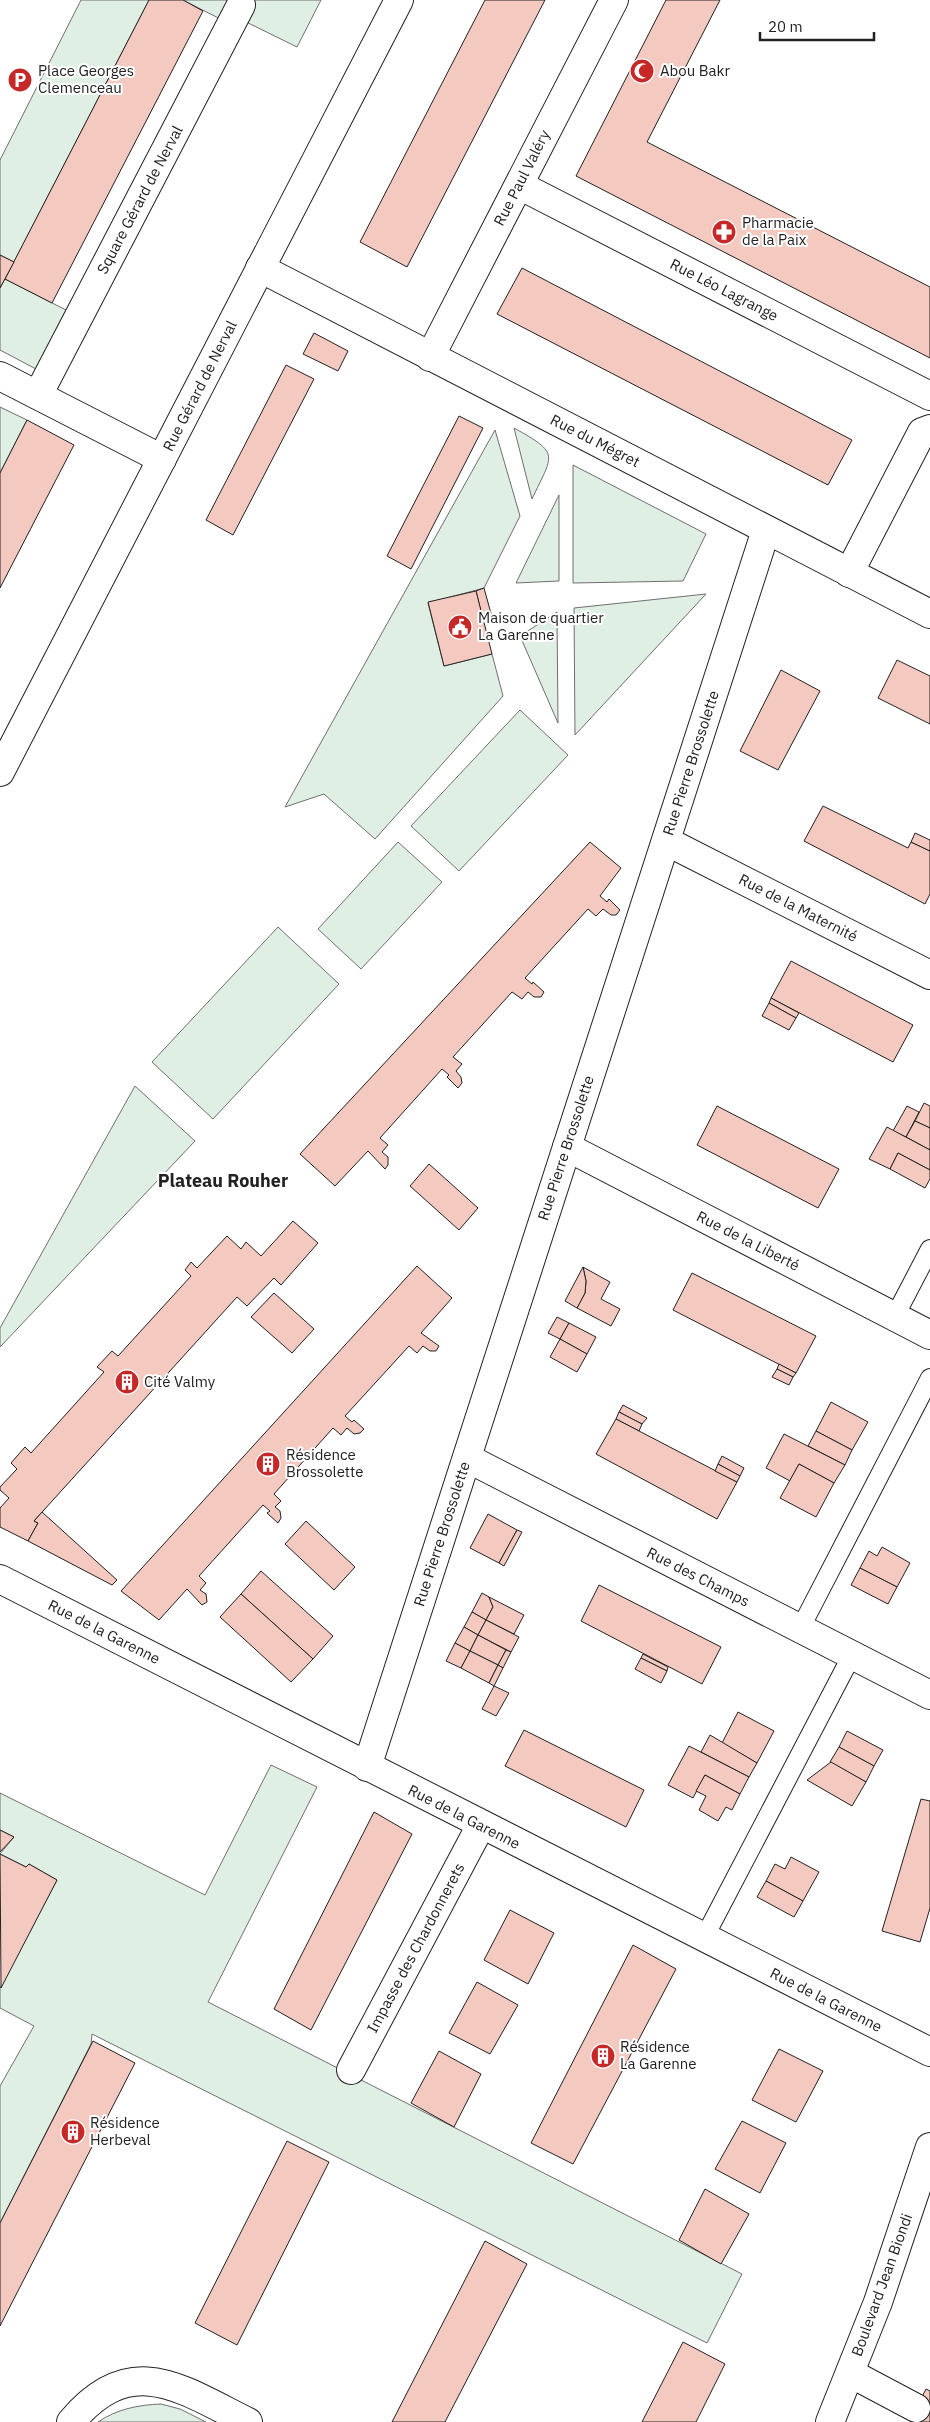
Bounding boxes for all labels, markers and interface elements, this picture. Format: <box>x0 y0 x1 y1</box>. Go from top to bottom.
scale bar <box>760 10 874 42</box>
text: 20 m <box>768 17 803 36</box>
mosque icon: Abou Bakr <box>629 58 655 84</box>
place label: Place Georges Clemenceau <box>38 61 134 97</box>
place label: Abou Bakr <box>660 61 730 80</box>
parking icon: Place Georges Clemenceau <box>7 67 33 93</box>
street label: Square Gérard de Nerval <box>92 122 187 277</box>
street label: Rue Paul Valéry <box>489 126 554 229</box>
place label: Pharmacie de la Paix <box>742 213 814 249</box>
pharmacy icon: Pharmacie de la Paix <box>711 219 737 245</box>
street label: Rue Léo Lagrange <box>667 254 782 325</box>
street label: Rue Gérard de Nerval <box>158 317 241 454</box>
street label: Rue du Mégret <box>547 410 643 471</box>
place label: Maison de quartier La Garenne <box>478 608 604 644</box>
public building icon: Maison de quartier La Garenne <box>447 614 473 640</box>
street label: Rue Pierre Brossolette <box>658 688 723 838</box>
street label: Rue de la Maternité <box>736 869 861 946</box>
street label: Rue Pierre Brossolette <box>533 1073 598 1223</box>
district label: Plateau Rouher <box>158 1169 288 1192</box>
street label: Rue de la Liberté <box>693 1206 803 1275</box>
building icon: Cité Valmy <box>114 1369 140 1395</box>
place label: Cité Valmy <box>144 1372 216 1391</box>
place label: Résidence Brossolette <box>286 1445 363 1481</box>
building icon: Résidence Brossolette <box>255 1451 281 1477</box>
street label: Rue Pierre Brossolette <box>409 1459 474 1609</box>
street label: Rue des Champs <box>644 1543 753 1611</box>
street label: Rue de la Garenne <box>45 1595 164 1668</box>
street label: Rue de la Garenne <box>405 1780 524 1853</box>
street label: Impasse des Chardonnerets <box>363 1860 468 2036</box>
street label: Rue de la Garenne <box>767 1963 886 2036</box>
place label: Résidence La Garenne <box>620 2037 696 2073</box>
building icon: Résidence La Garenne <box>590 2043 616 2069</box>
place label: Résidence Herbeval <box>90 2113 160 2149</box>
building icon: Résidence Herbeval <box>60 2119 86 2145</box>
street label: Boulevard Jean Biondi <box>847 2211 916 2359</box>

